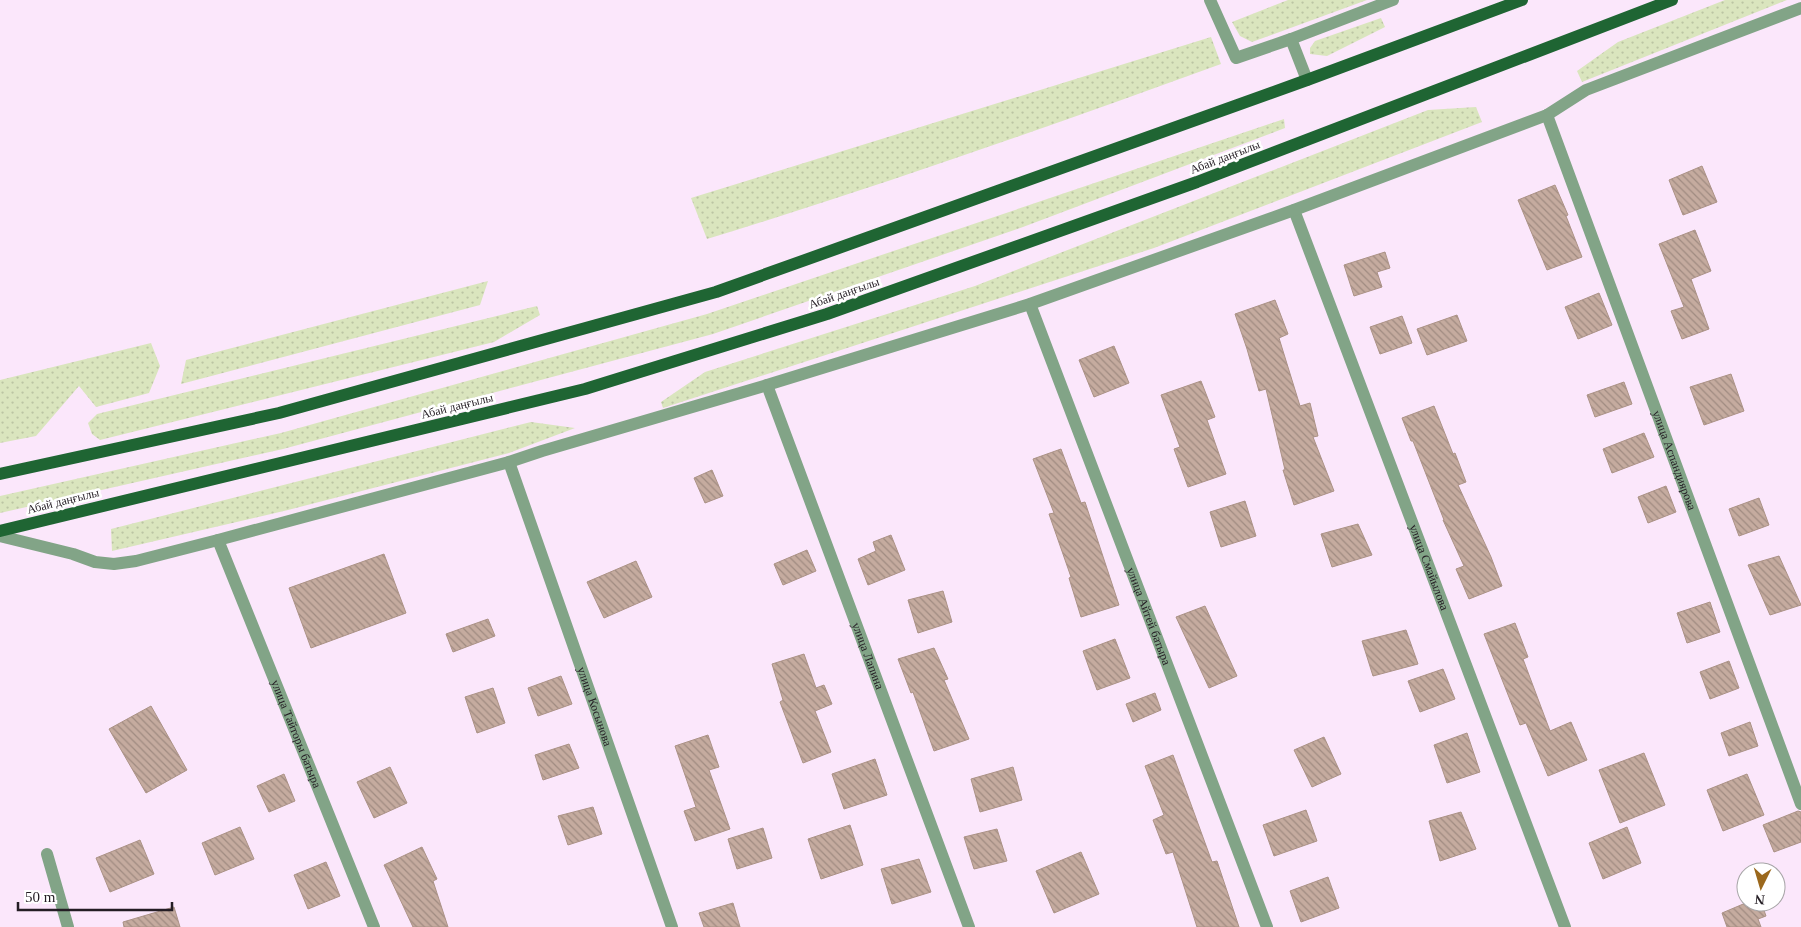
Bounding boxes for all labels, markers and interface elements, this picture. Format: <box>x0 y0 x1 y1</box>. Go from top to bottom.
street label: Абай даңғылы <box>1188 137 1262 177</box>
street label: Абай даңғылы <box>807 274 881 312</box>
street label: Абай даңғылы <box>419 390 495 422</box>
street label: улица Аспандиярова <box>1649 408 1699 513</box>
street label: Абай даңғылы <box>25 485 101 517</box>
street label: улица Смайылова <box>1406 522 1452 613</box>
street label: улица Айтей батыра <box>1124 565 1174 668</box>
street label: улица Лапина <box>849 620 887 692</box>
street label: улица Косынова <box>574 665 615 749</box>
street label: улица Тайторы батыра <box>268 678 324 791</box>
north arrow <box>1736 862 1786 912</box>
scale bar <box>18 880 171 912</box>
text: 50 m <box>25 889 56 905</box>
text: N <box>1754 892 1766 907</box>

